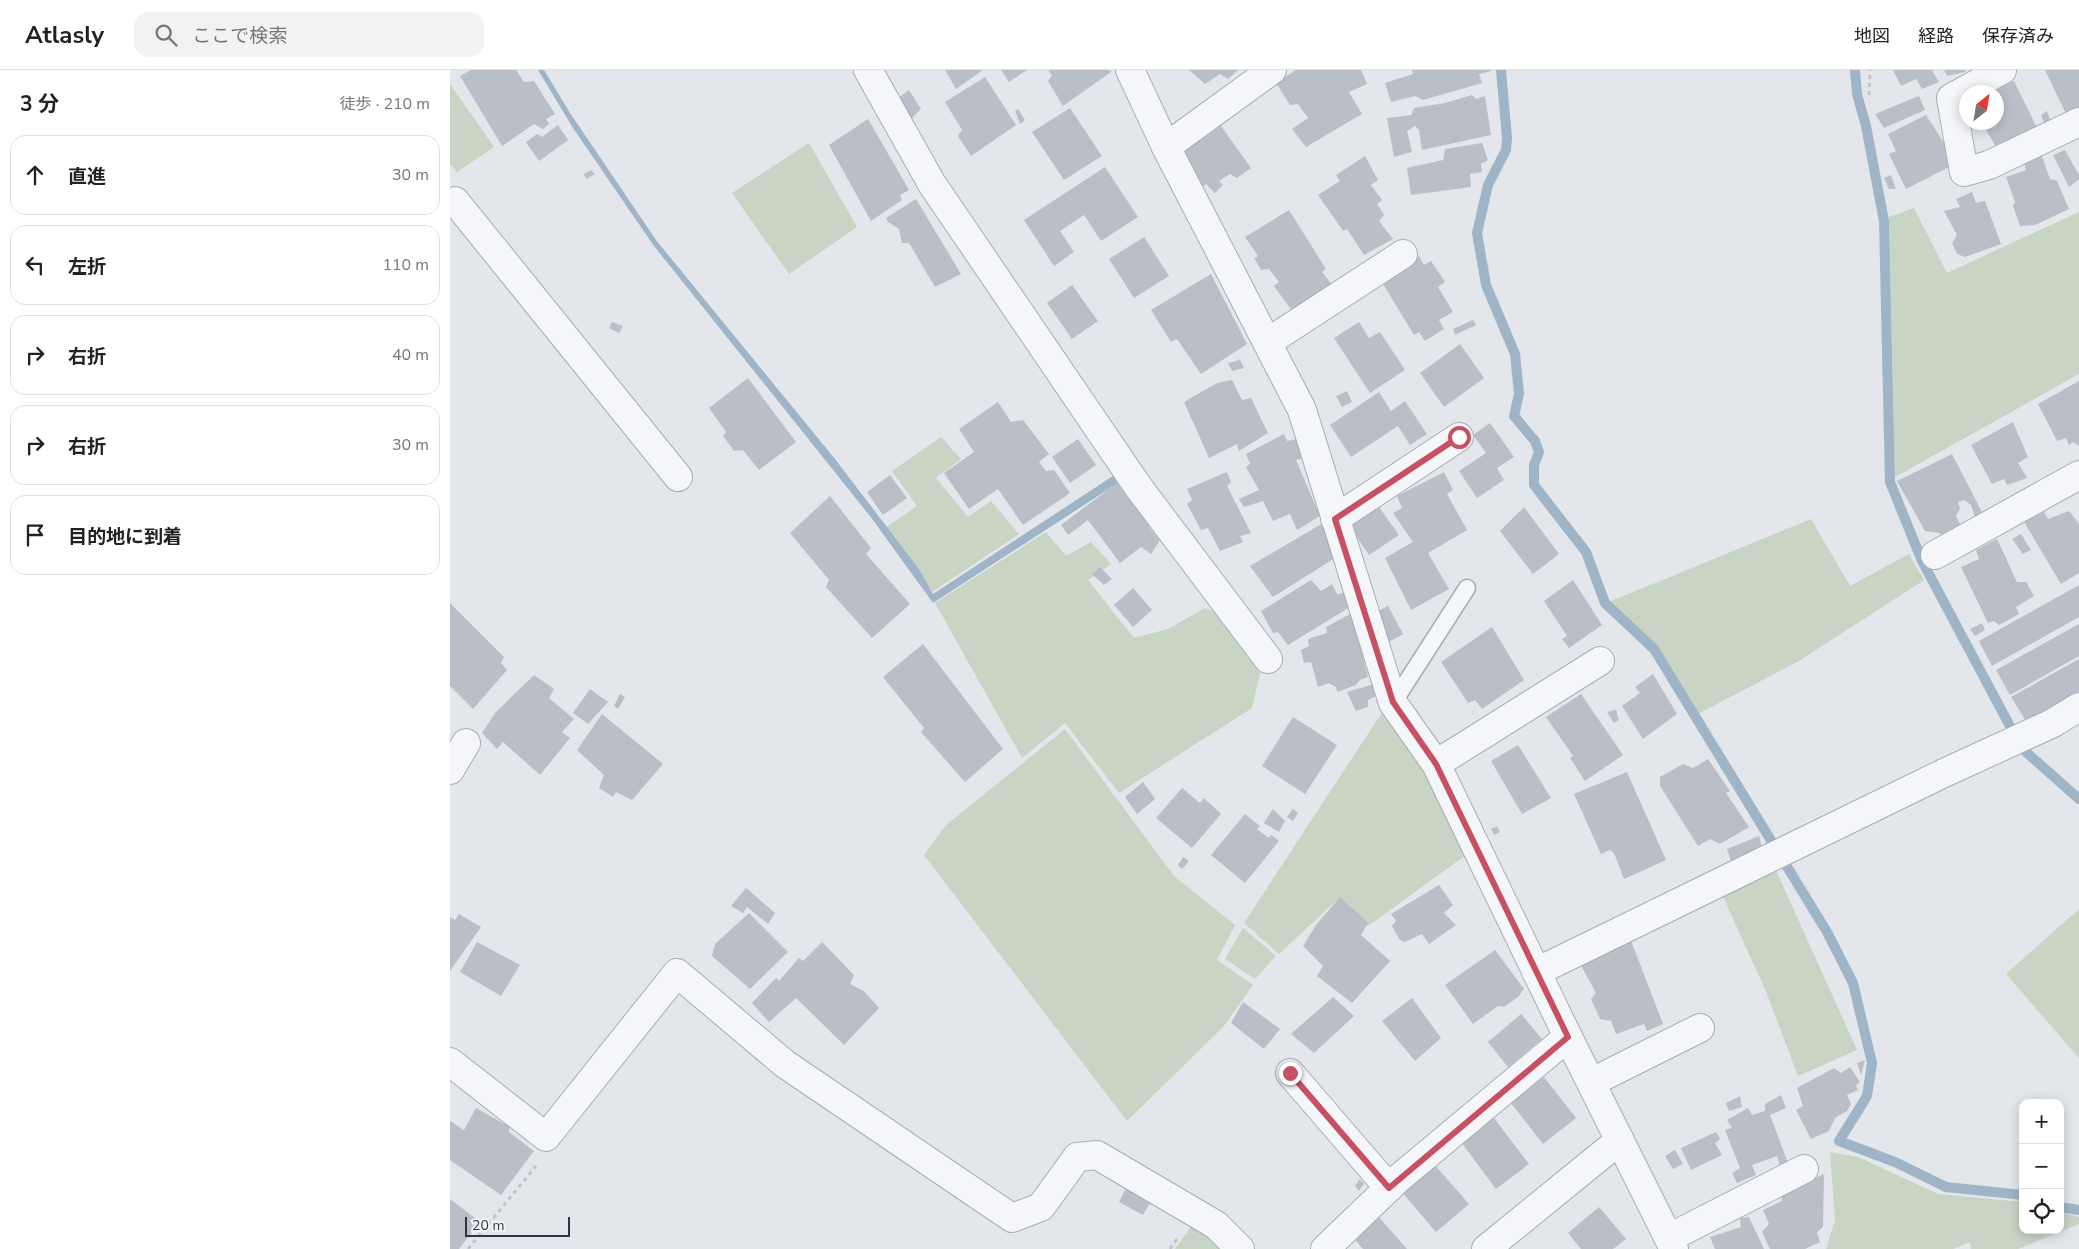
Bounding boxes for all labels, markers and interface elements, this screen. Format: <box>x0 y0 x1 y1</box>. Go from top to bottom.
search box <box>134 12 484 57</box>
text: Atlasly <box>25 19 104 51</box>
icon: search <box>152 21 180 49</box>
text: ここで検索 <box>192 23 287 49</box>
text: 地図 <box>1854 24 1890 48</box>
text: 経路 <box>1918 24 1954 48</box>
text: 保存済み <box>1982 24 2054 48</box>
north arrow <box>1959 85 2004 130</box>
text: 3 分 <box>20 90 59 118</box>
text: 徒歩 · 210 m <box>340 93 430 115</box>
icon: ahead <box>21 161 49 189</box>
text: 直進 <box>68 164 106 190</box>
text: 30 m <box>392 164 429 186</box>
icon: left <box>21 251 49 279</box>
text: 左折 <box>68 254 106 280</box>
text: 110 m <box>382 254 429 276</box>
icon: right <box>21 341 49 369</box>
text: 右折 <box>68 344 106 370</box>
text: 40 m <box>392 344 429 366</box>
route start <box>1448 426 1471 449</box>
icon: right <box>21 431 49 459</box>
text: 右折 <box>68 434 106 460</box>
text: 30 m <box>392 434 429 456</box>
icon: arrive <box>21 521 49 549</box>
text: 目的地に到着 <box>68 524 182 550</box>
route end <box>1279 1062 1302 1085</box>
map controls <box>2019 1099 2064 1234</box>
button: + <box>2019 1099 2064 1144</box>
button: − <box>2019 1144 2064 1189</box>
button: locate <box>2019 1189 2064 1234</box>
scale bar <box>465 1214 570 1237</box>
text: 20 m <box>472 1216 504 1235</box>

